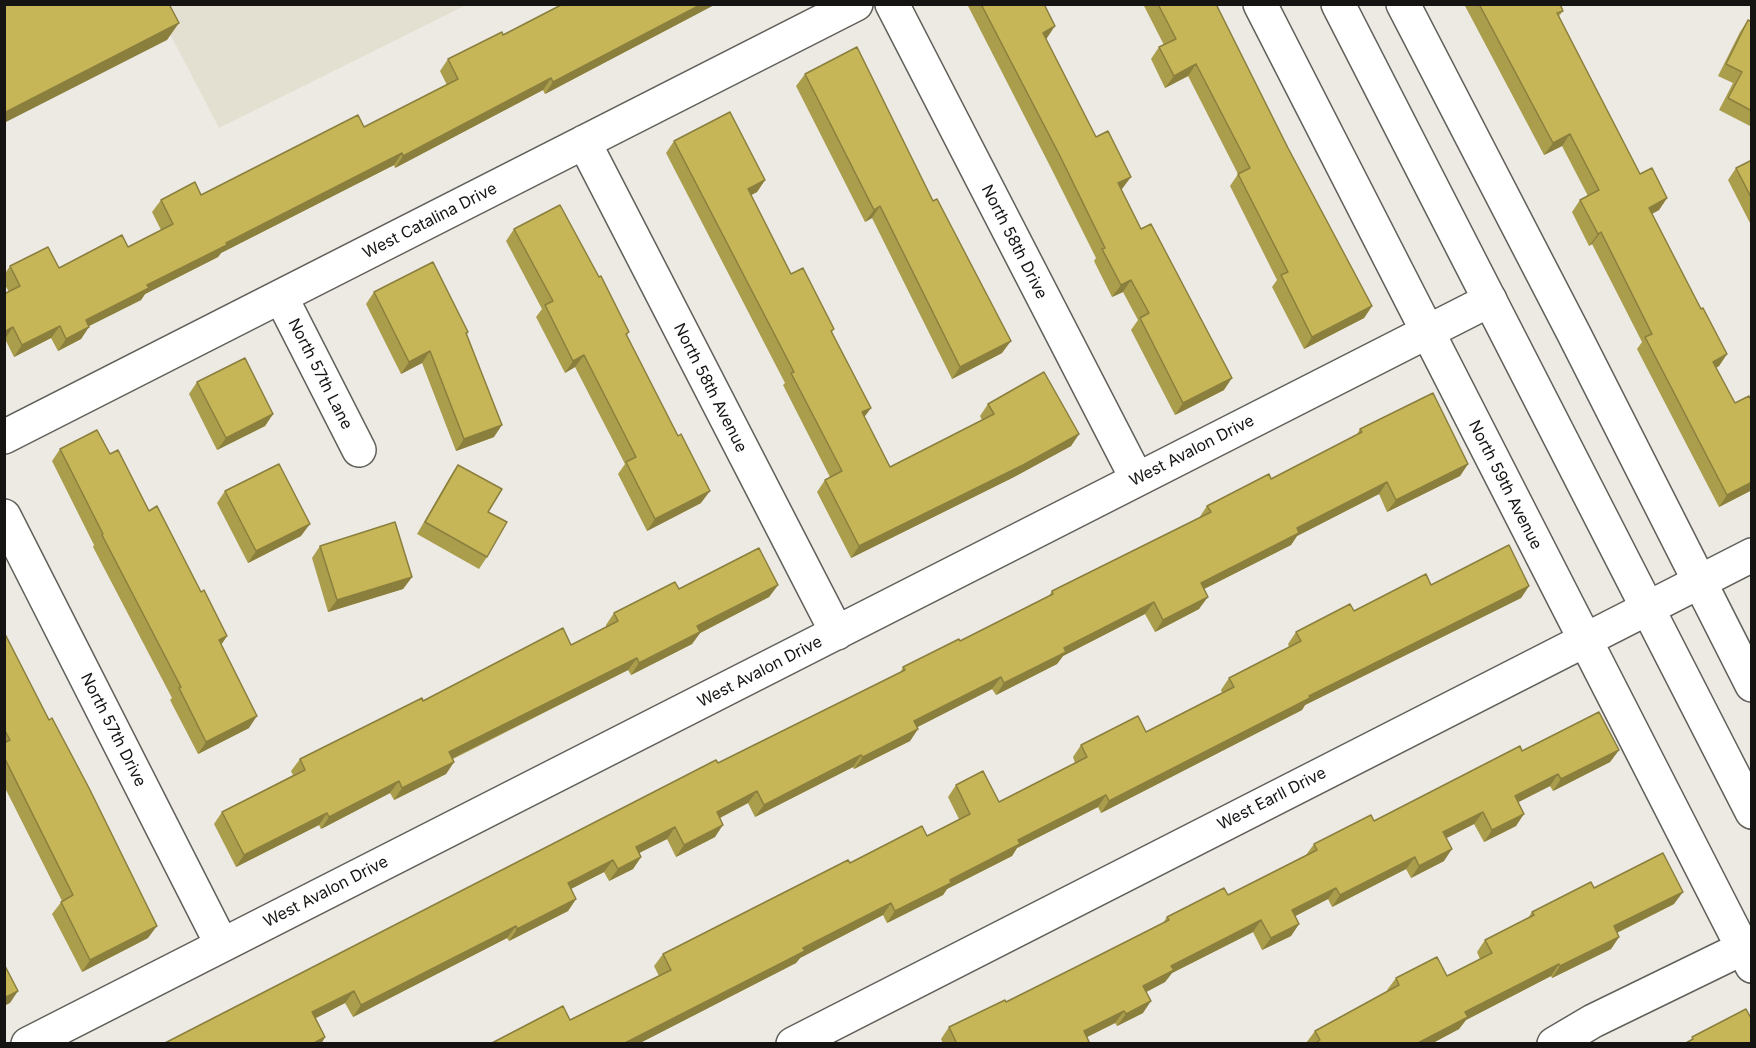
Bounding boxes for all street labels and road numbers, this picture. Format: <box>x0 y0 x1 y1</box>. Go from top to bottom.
street label: West Catalina Drive <box>360 179 500 263</box>
street label: North 58th Drive <box>977 182 1051 302</box>
street label: North 57th Lane <box>284 315 356 433</box>
street label: North 58th Avenue <box>669 320 751 456</box>
street label: West Avalon Drive <box>1126 411 1258 491</box>
street label: North 59th Avenue <box>1464 417 1546 553</box>
street label: West Avalon Drive <box>694 632 826 712</box>
street label: North 57th Drive <box>76 670 150 790</box>
street label: West Earll Drive <box>1214 763 1330 835</box>
street label: West Avalon Drive <box>260 852 392 932</box>

